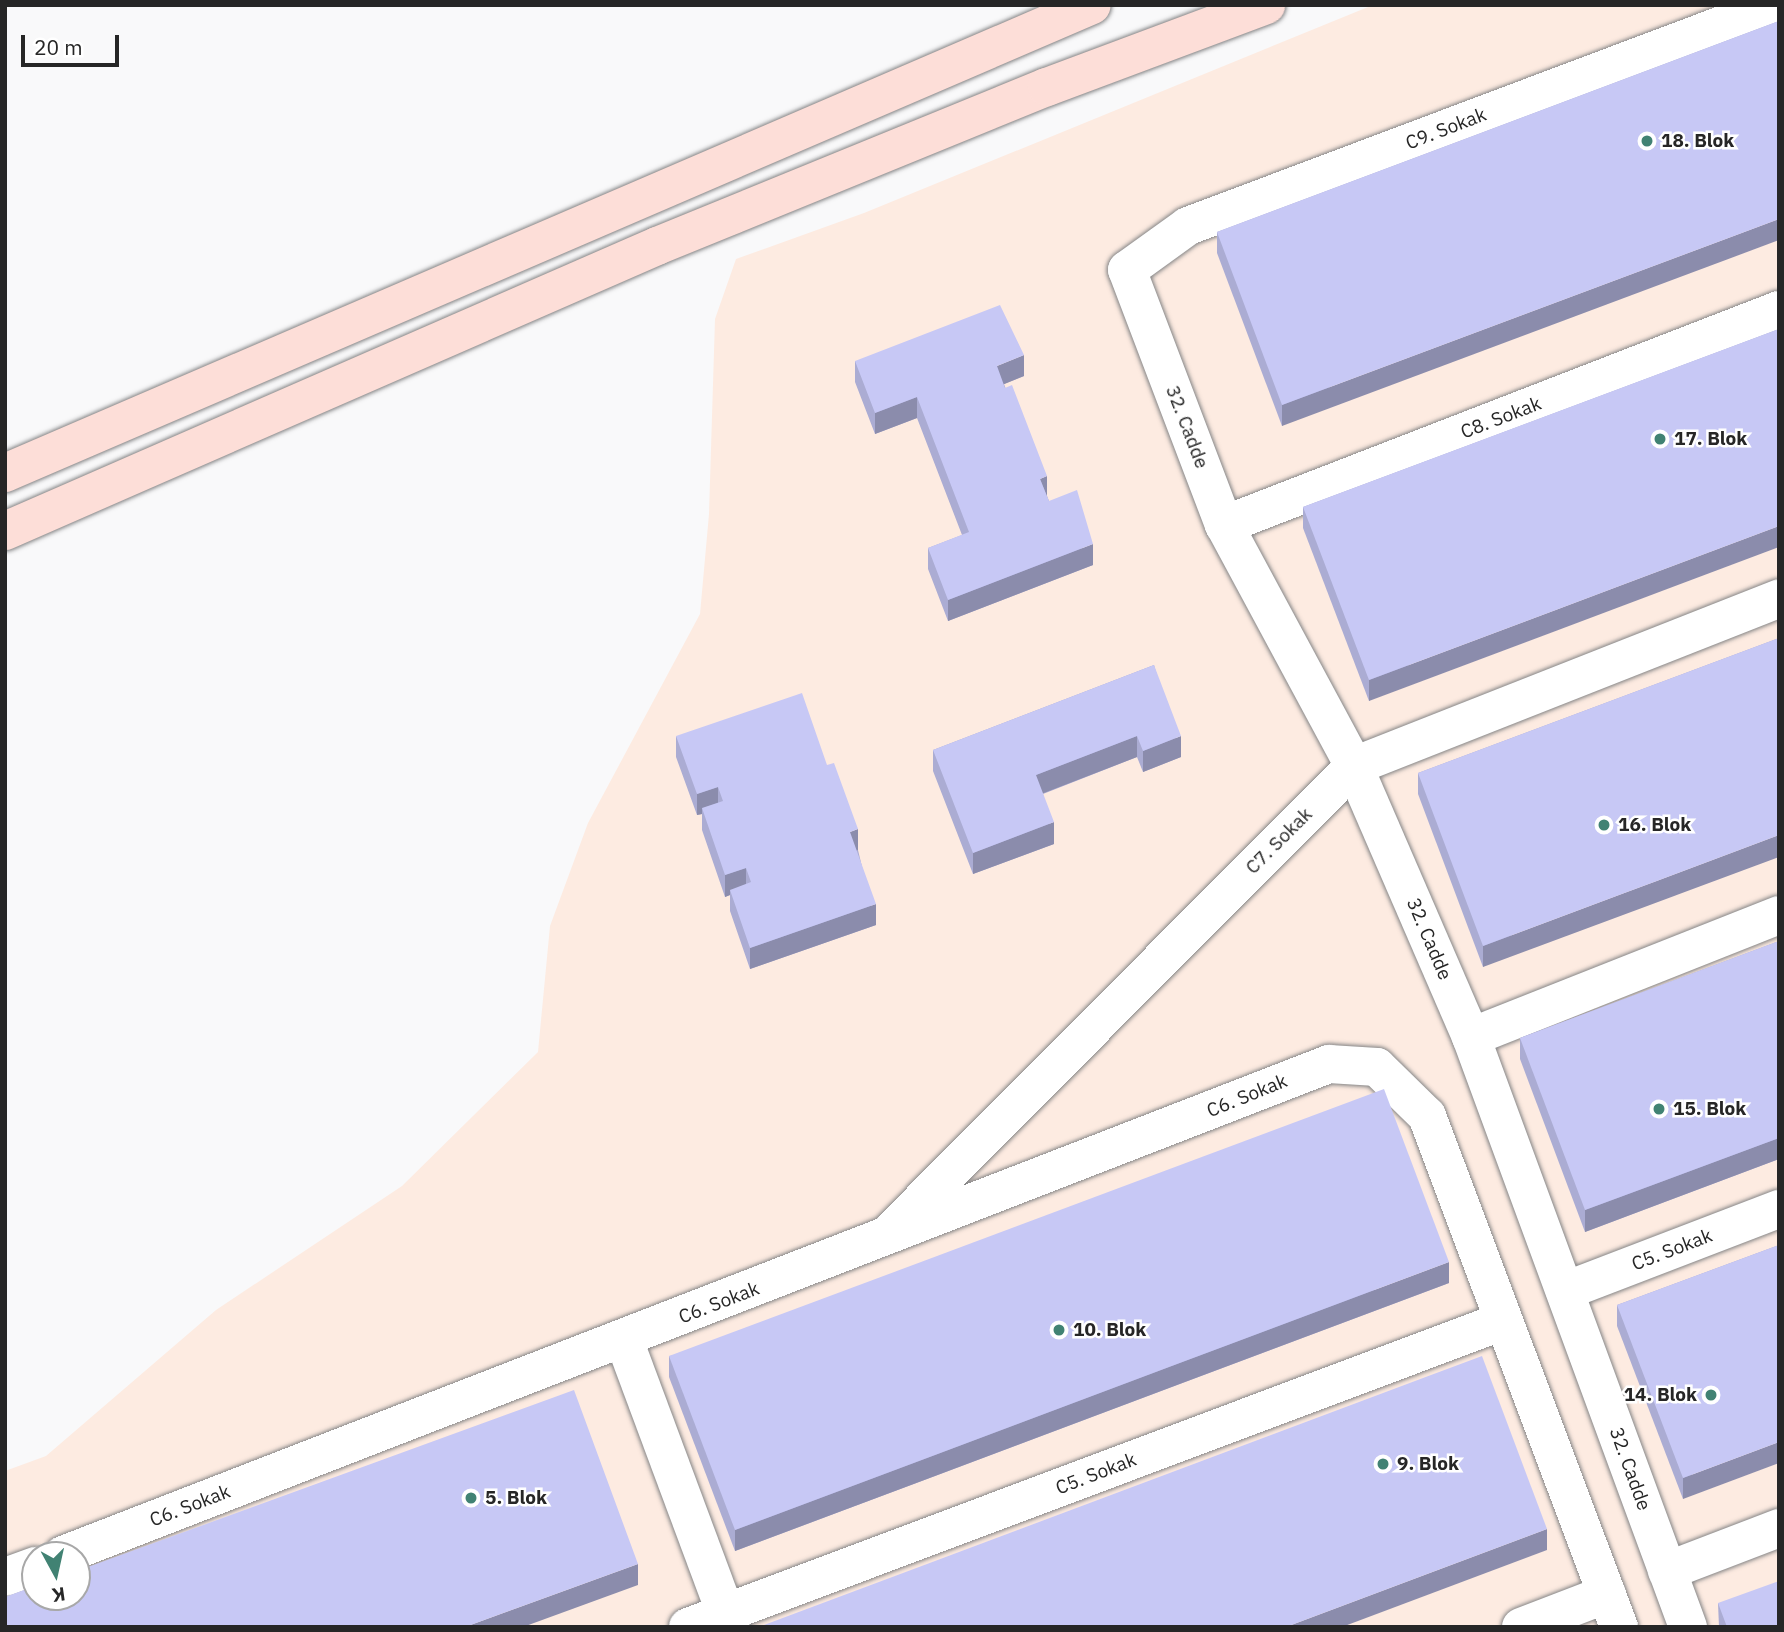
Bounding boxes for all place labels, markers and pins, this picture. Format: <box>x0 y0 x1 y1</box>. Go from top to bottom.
place label: 18. Blok <box>1661 130 1734 152</box>
marker: 18. Blok <box>1639 133 1655 149</box>
place label: 17. Blok <box>1674 428 1747 450</box>
marker: 17. Blok <box>1652 431 1668 447</box>
place label: 16. Blok <box>1618 814 1691 836</box>
marker: 16. Blok <box>1596 817 1612 833</box>
place label: 15. Blok <box>1673 1098 1746 1120</box>
marker: 15. Blok <box>1651 1101 1667 1117</box>
place label: 10. Blok <box>1073 1319 1146 1341</box>
marker: 10. Blok <box>1051 1322 1067 1338</box>
place label: 14. Blok <box>1624 1384 1697 1406</box>
marker: 14. Blok <box>1703 1387 1719 1403</box>
place label: 9. Blok <box>1397 1453 1459 1475</box>
marker: 9. Blok <box>1375 1456 1391 1472</box>
place label: 5. Blok <box>485 1487 547 1509</box>
marker: 5. Blok <box>463 1490 479 1506</box>

